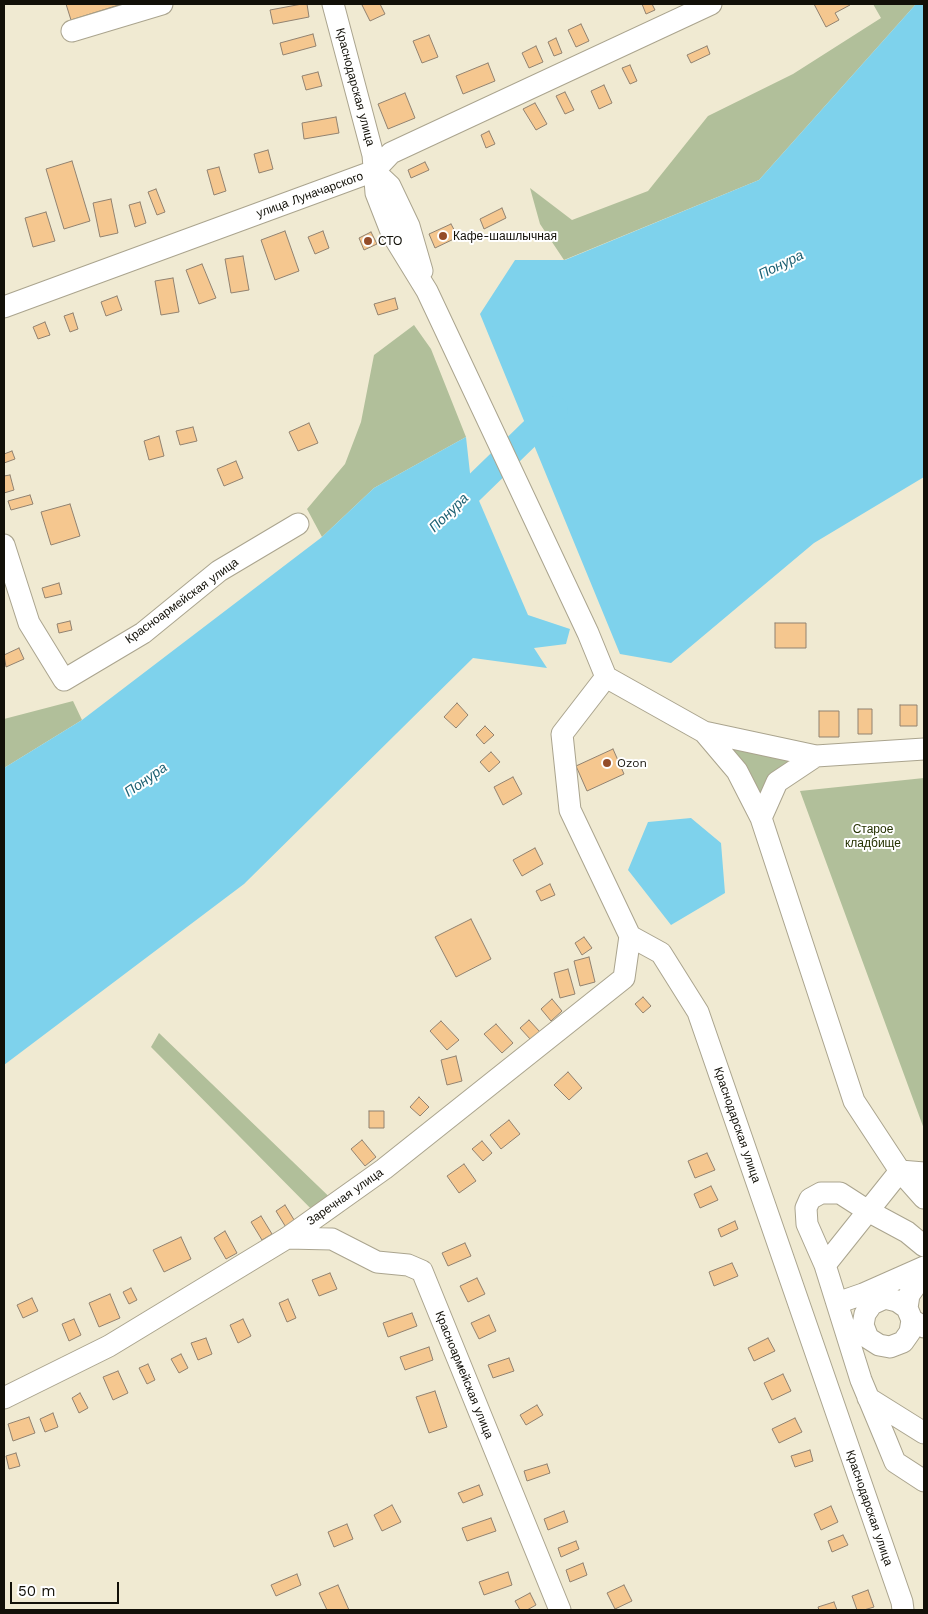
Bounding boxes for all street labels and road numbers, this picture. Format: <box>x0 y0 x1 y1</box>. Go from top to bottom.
street label: Краснодарская улица <box>332 26 378 148</box>
street label: улица Луначарского <box>255 169 365 221</box>
street label: Красноармейская улица <box>123 555 241 647</box>
street label: Краснодарская улица <box>710 1065 764 1185</box>
street label: Заречная улица <box>304 1165 386 1229</box>
street label: Красноармейская улица <box>432 1309 496 1441</box>
street label: Краснодарская улица <box>842 1448 896 1568</box>

